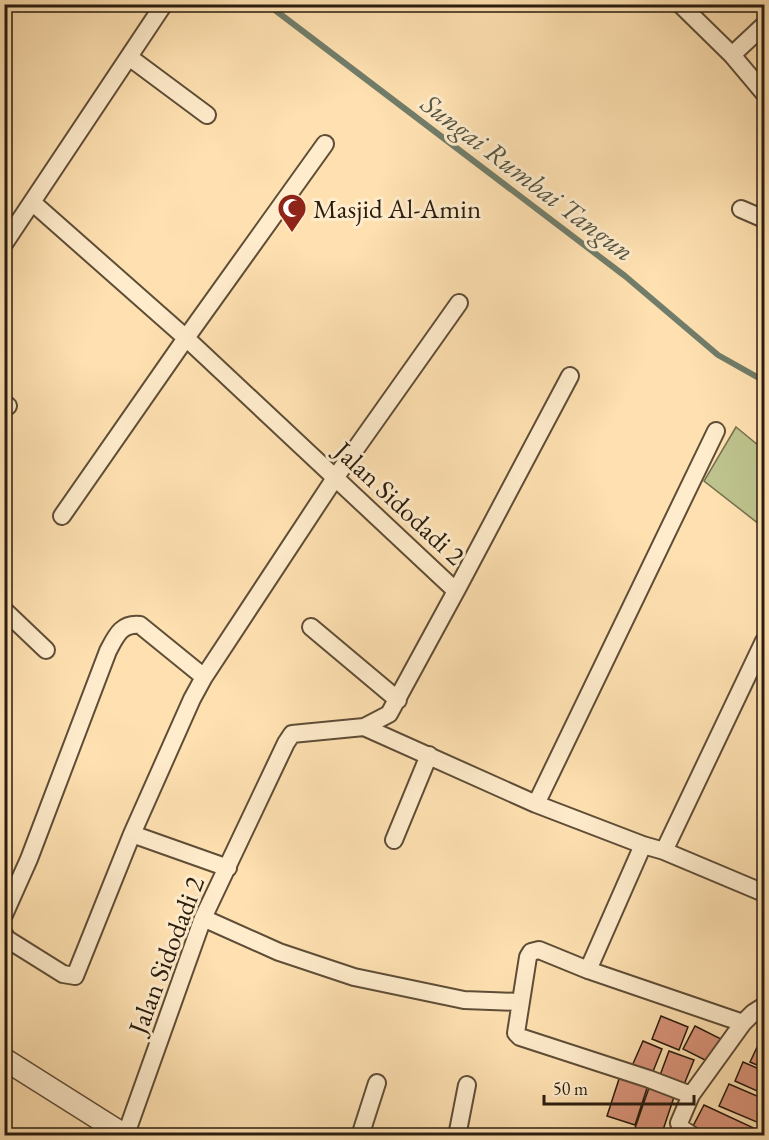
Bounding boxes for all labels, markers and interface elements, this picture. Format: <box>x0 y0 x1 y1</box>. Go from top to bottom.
water label: Sungai Rumbai Tangun <box>414 85 642 269</box>
place label: Masjid Al-Amin <box>313 191 481 226</box>
mosque icon: Masjid Al-Amin <box>276 192 308 234</box>
street label: Jalan Sidodadi 2 <box>326 432 473 572</box>
street label: Jalan Sidodadi 2 <box>119 871 212 1041</box>
scale bar <box>544 1068 694 1106</box>
text: 50 m <box>553 1077 588 1100</box>

